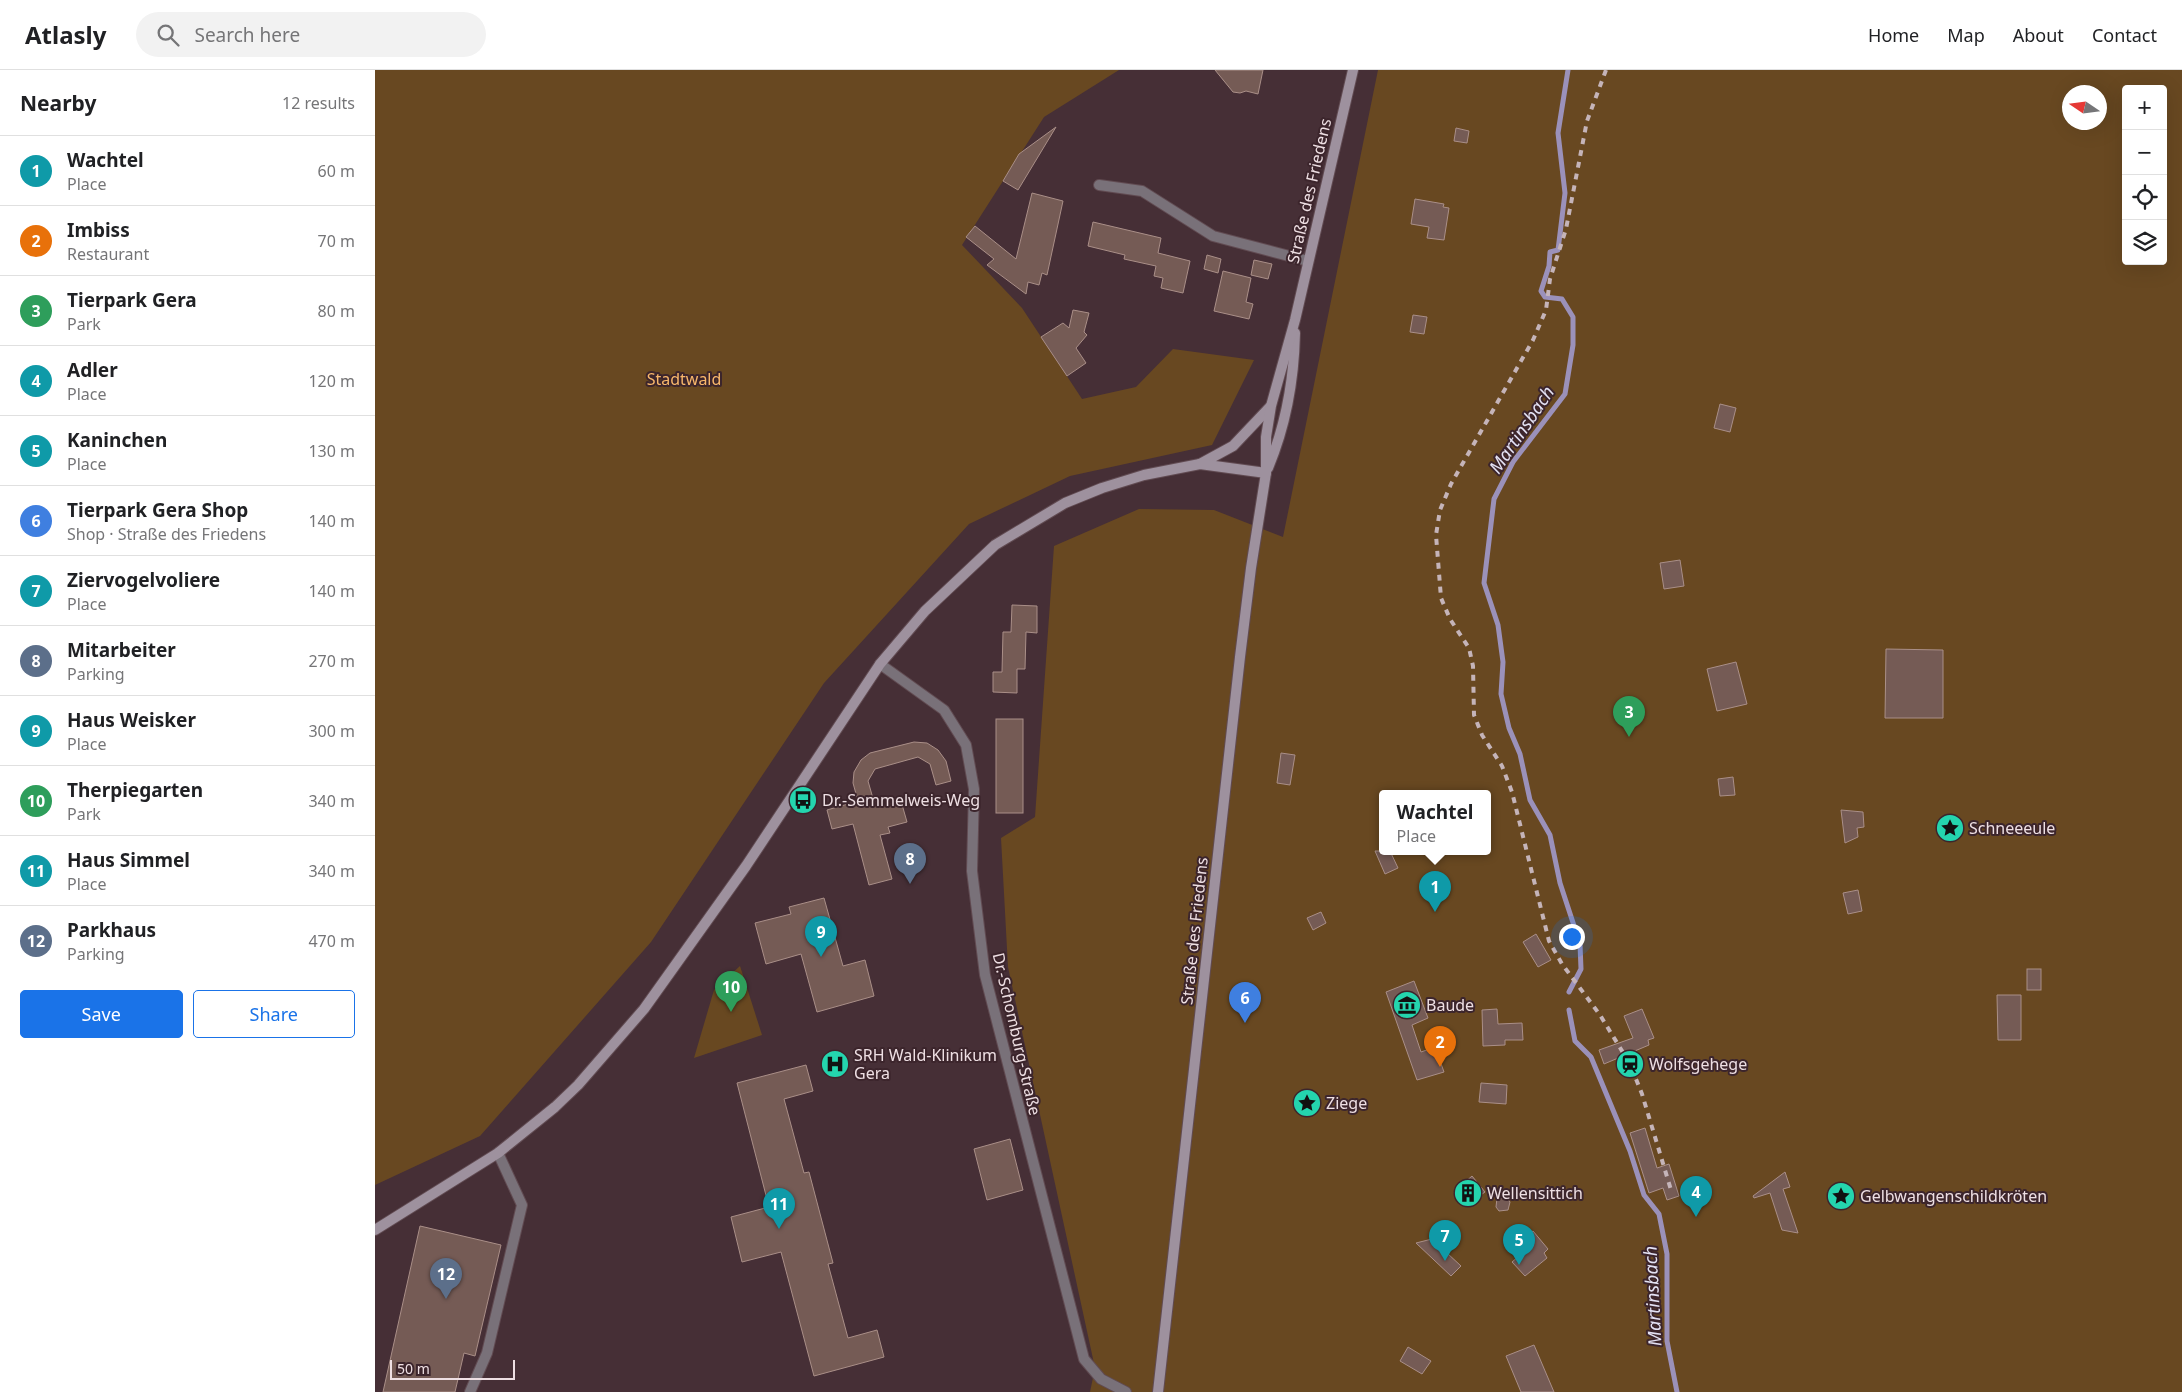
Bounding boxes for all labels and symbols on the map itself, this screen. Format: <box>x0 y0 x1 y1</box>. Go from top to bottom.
north arrow <box>2062 85 2107 130</box>
street label: Straße des Friedens <box>1282 116 1336 266</box>
park label: Stadtwald <box>647 368 721 390</box>
water label: Martinsbach <box>1483 381 1559 478</box>
pin: 3 <box>1613 696 1645 737</box>
bus stop icon: Dr.-Semmelweis-Weg <box>788 785 818 815</box>
place label: Dr.-Semmelweis-Weg <box>822 789 980 811</box>
place icon: Schneeeule <box>1935 813 1965 843</box>
place label: Schneeeule <box>1969 817 2055 839</box>
pin: 8 <box>894 843 926 884</box>
street label: Straße des Friedens <box>1175 856 1213 1006</box>
pin: 1 <box>1419 871 1451 912</box>
pin: 9 <box>805 916 837 957</box>
your location <box>1559 924 1585 950</box>
street label: Dr.-Schomburg-Straße <box>988 951 1046 1117</box>
pin: 10 <box>715 971 747 1012</box>
pin: 6 <box>1229 982 1261 1023</box>
museum icon: Baude <box>1392 990 1422 1020</box>
place label: Baude <box>1426 994 1474 1016</box>
pin: 2 <box>1424 1026 1456 1067</box>
place label: SRH Wald-Klinikum Gera <box>854 1044 997 1084</box>
hospital icon: SRH Wald-Klinikum Gera <box>820 1049 850 1079</box>
station icon: Wolfsgehege <box>1615 1049 1645 1079</box>
place label: Wolfsgehege <box>1649 1053 1747 1075</box>
place icon: Ziege <box>1292 1088 1322 1118</box>
place label: Ziege <box>1326 1092 1367 1114</box>
pin: 4 <box>1680 1176 1712 1217</box>
building icon: Wellensittich <box>1453 1178 1483 1208</box>
place icon: Gelbwangenschildkröten <box>1826 1181 1856 1211</box>
place label: Wellensittich <box>1487 1182 1583 1204</box>
place label: Gelbwangenschildkröten <box>1860 1185 2047 1207</box>
pin: 11 <box>763 1188 795 1229</box>
pin: 7 <box>1429 1220 1461 1261</box>
pin: 5 <box>1503 1224 1535 1265</box>
water label: Martinsbach <box>1637 1245 1667 1347</box>
pin: 12 <box>430 1258 462 1299</box>
scale bar <box>390 1357 515 1380</box>

